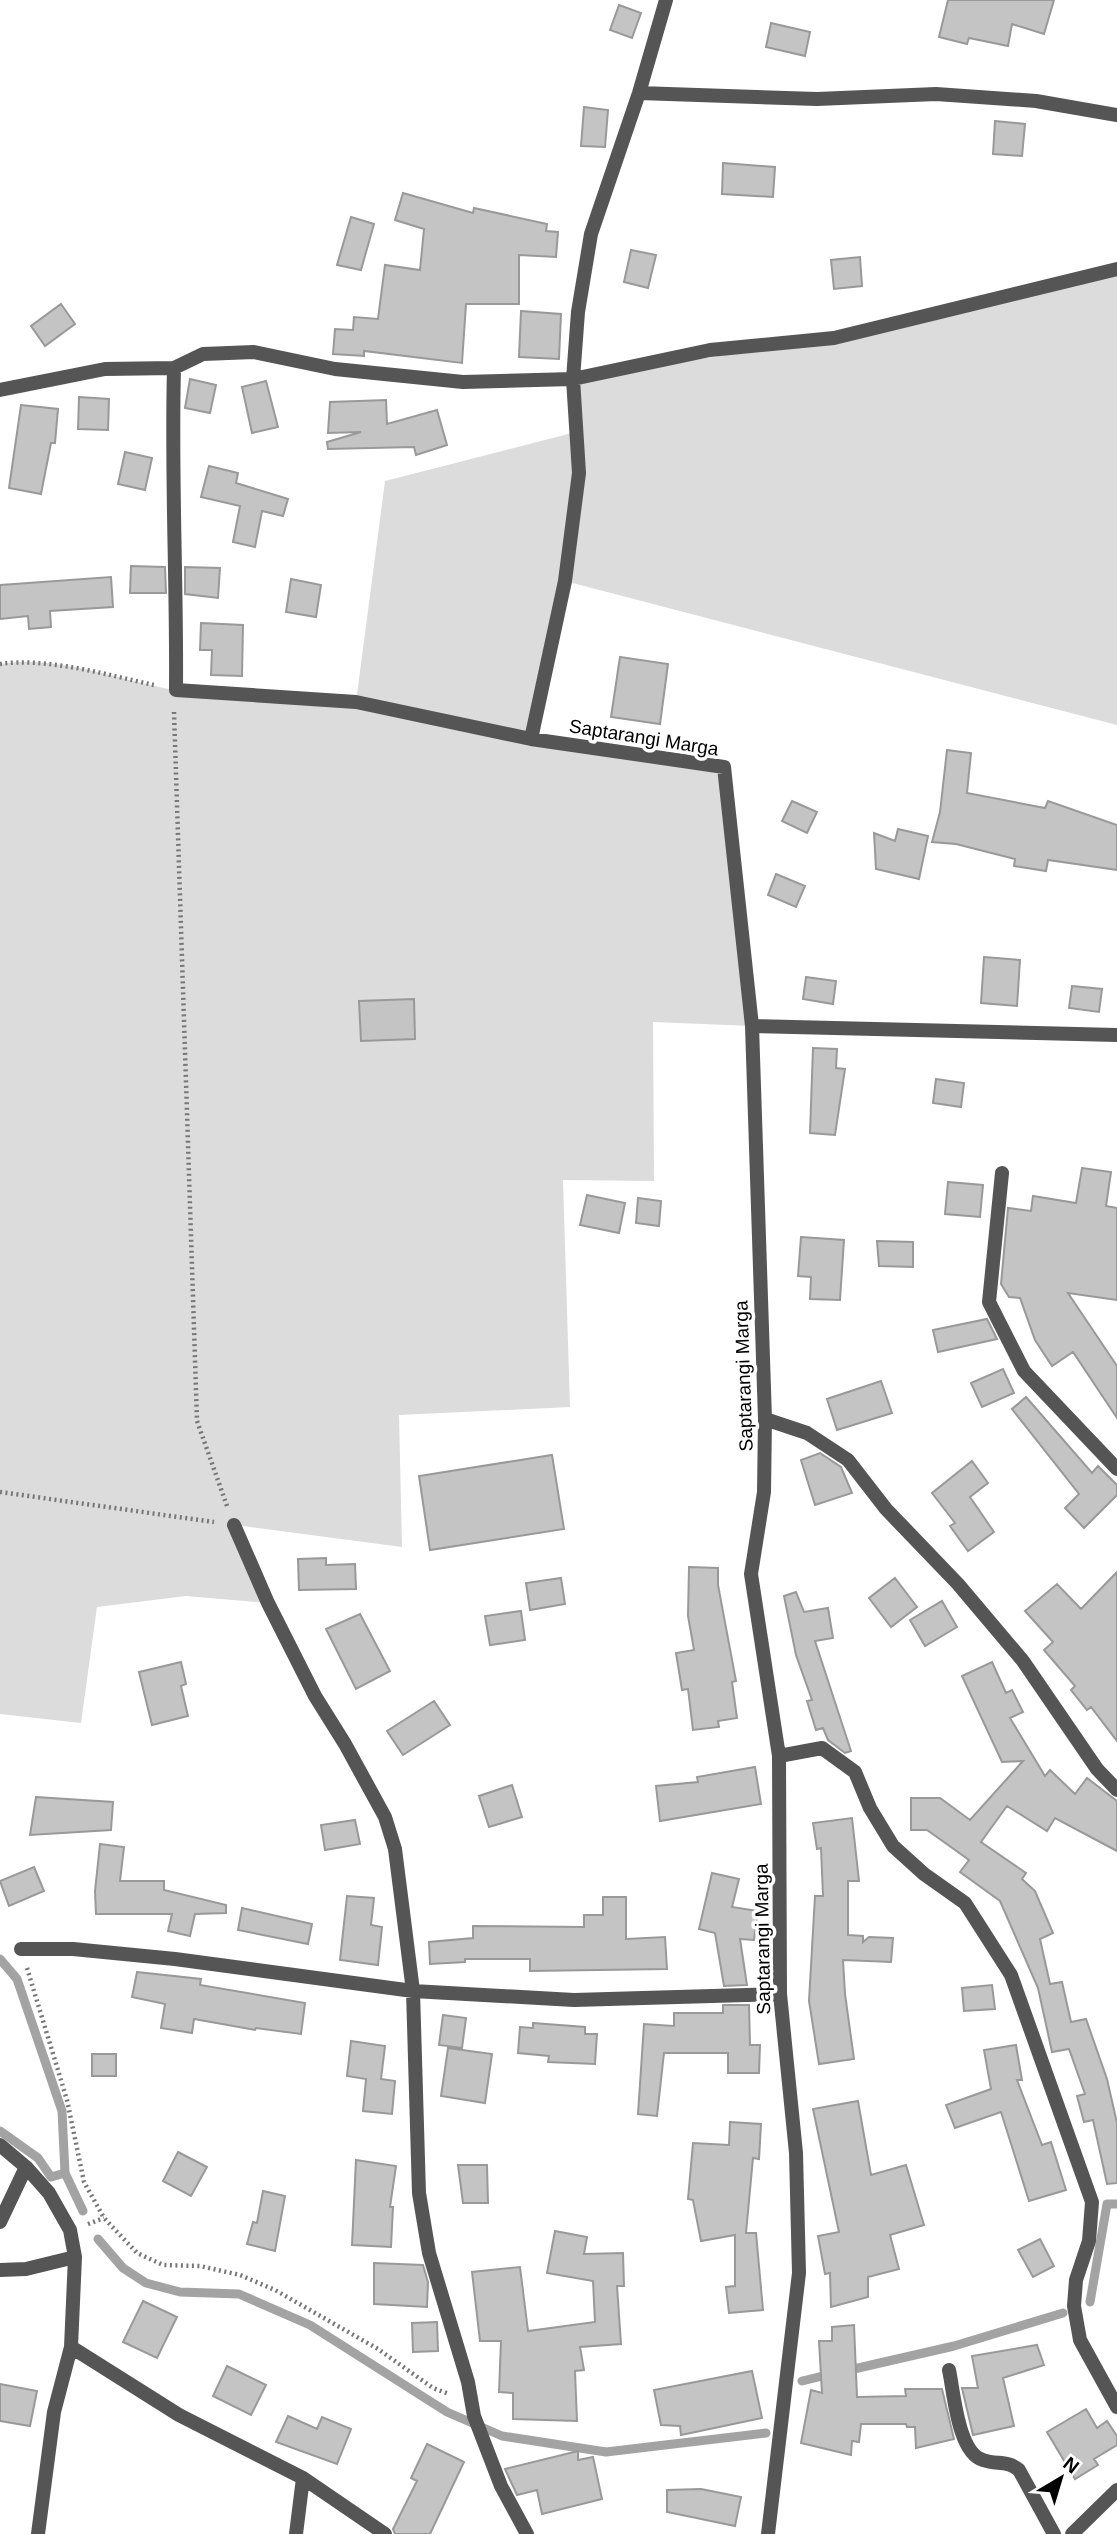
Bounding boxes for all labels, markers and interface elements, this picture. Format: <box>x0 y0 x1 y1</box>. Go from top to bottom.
street label: Saptarangi Marga <box>568 715 721 760</box>
street label: Saptarangi Marga <box>730 1300 757 1452</box>
street label: Saptarangi Marga <box>751 1863 774 2015</box>
north arrow <box>1026 2443 1096 2513</box>
text: N <box>1059 2452 1083 2477</box>

